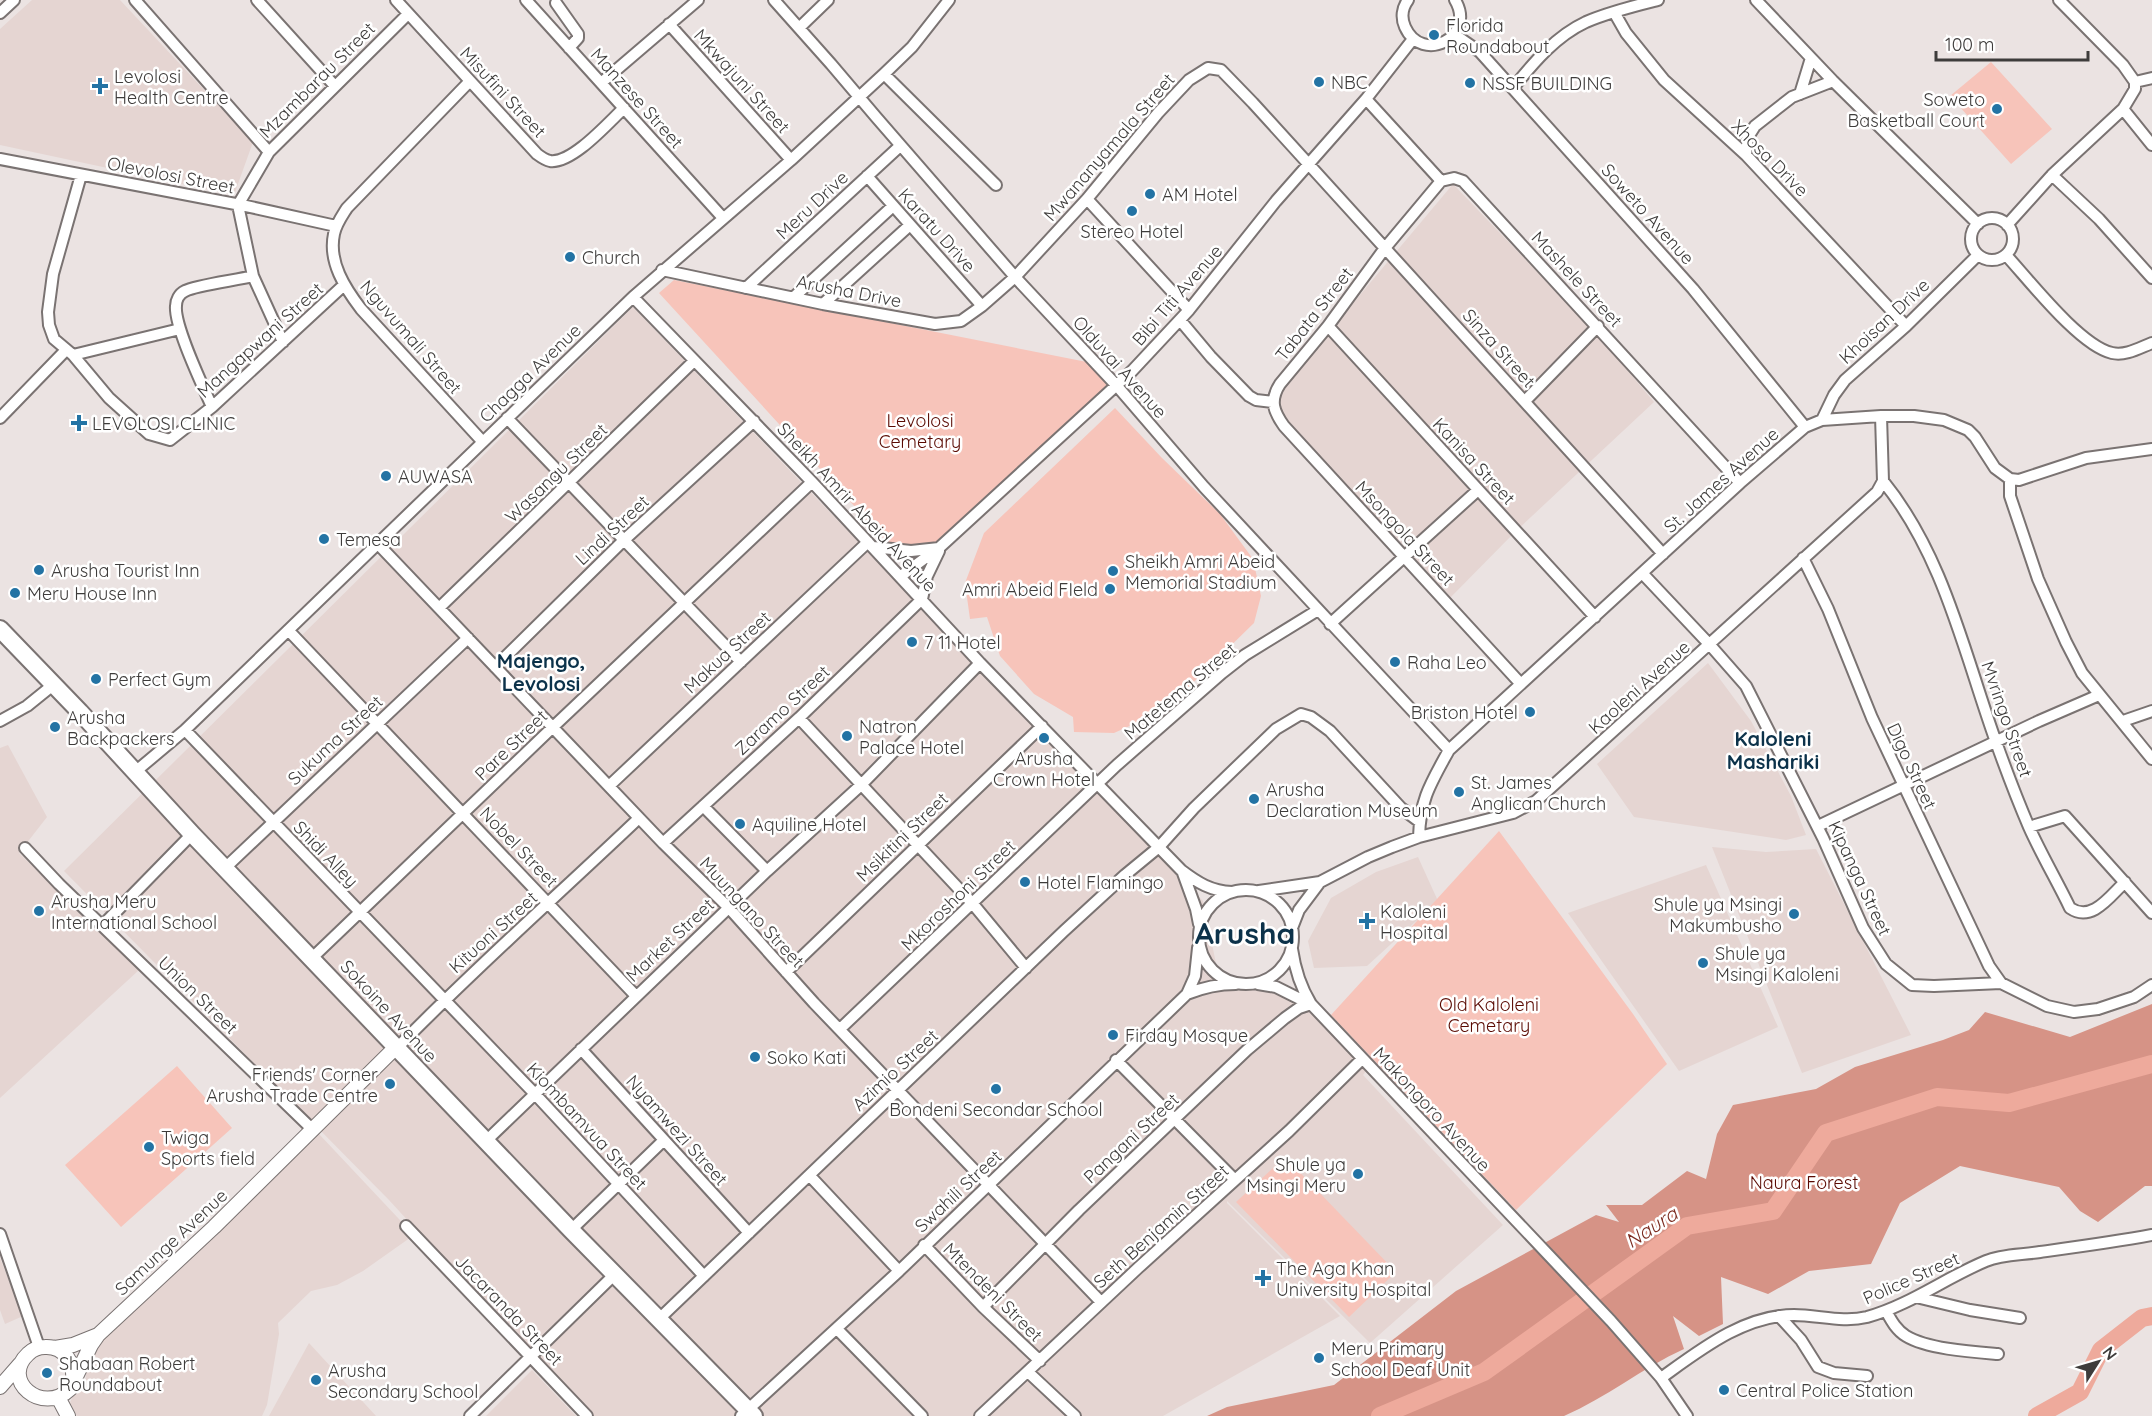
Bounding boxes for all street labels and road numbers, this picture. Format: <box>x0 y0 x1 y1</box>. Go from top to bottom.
street label: Mzambarau Street <box>254 17 380 143</box>
street label: Mkwajuni Street <box>689 24 795 138</box>
street label: Misufini Street <box>455 42 551 142</box>
street label: Manzese Street <box>586 43 688 153</box>
street label: Mwananyamala Street <box>1038 68 1180 226</box>
street label: Xhosa Drive <box>1727 115 1813 201</box>
street label: Olevolosi Street <box>105 151 237 199</box>
street label: Soweto Avenue <box>1597 159 1699 269</box>
street label: Meru Drive <box>771 166 853 244</box>
street label: Karatu Drive <box>893 183 981 277</box>
street label: Mashele Street <box>1527 226 1627 332</box>
street label: Bibi Titi Avenue <box>1127 240 1227 350</box>
street label: Tabata Street <box>1270 262 1358 366</box>
street label: Arusha Drive <box>794 270 904 312</box>
street label: Khoisan Drive <box>1834 273 1934 369</box>
street label: Nguvumali Street <box>355 275 467 399</box>
street label: Mangapwani Street <box>192 277 328 403</box>
street label: Sinza Street <box>1458 304 1540 392</box>
street label: Olduvai Avenue <box>1068 311 1172 423</box>
street label: Chagga Avenue <box>474 319 586 427</box>
street label: Kanisa Street <box>1428 413 1520 509</box>
street label: Sheikh Amrir Abeid Avenue <box>772 417 942 597</box>
street label: Wasangu Street <box>500 418 612 528</box>
street label: St. James Avenue <box>1659 422 1783 538</box>
street label: Msongola Street <box>1350 476 1460 590</box>
street label: Lindi Street <box>570 490 654 570</box>
street label: Makua Street <box>679 606 775 698</box>
street label: Kaoleni Avenue <box>1583 635 1695 739</box>
street label: Matetema Street <box>1119 637 1241 745</box>
street label: Mvringo Street <box>1976 658 2038 780</box>
street label: Zaramo Street <box>730 660 834 760</box>
street label: Sukuma Street <box>283 690 387 790</box>
street label: Pare Street <box>470 705 552 785</box>
street label: Digo Street <box>1882 719 1942 813</box>
street label: Msikitini Street <box>851 787 953 887</box>
street label: Nobel Street <box>475 802 563 892</box>
street label: Shidi Alley <box>289 816 363 892</box>
street label: Kipanga Street <box>1823 817 1897 939</box>
street label: Mkoroshoni Street <box>896 835 1020 955</box>
street label: Muungano Street <box>695 852 809 972</box>
street label: Kituoni Street <box>444 886 542 978</box>
street label: Market Street <box>621 893 719 987</box>
street label: Union Street <box>153 951 243 1039</box>
street label: Sokoine Avenue <box>336 955 442 1067</box>
street label: Azimio Street <box>847 1024 943 1116</box>
street label: Makongoro Avenue <box>1368 1042 1496 1176</box>
street label: Kiombamvua Street <box>522 1057 652 1195</box>
street label: Nyamwezi Street <box>621 1070 733 1190</box>
street label: Pangani Street <box>1078 1088 1184 1188</box>
street label: Swahili Street <box>910 1145 1006 1237</box>
street label: Seth Benjamin Street <box>1089 1159 1233 1293</box>
street label: Samunge Avenue <box>110 1184 232 1300</box>
street label: Mtendeni Street <box>939 1238 1047 1346</box>
street label: Police Street <box>1859 1247 1963 1309</box>
street label: Jacaranda Street <box>450 1250 568 1370</box>

